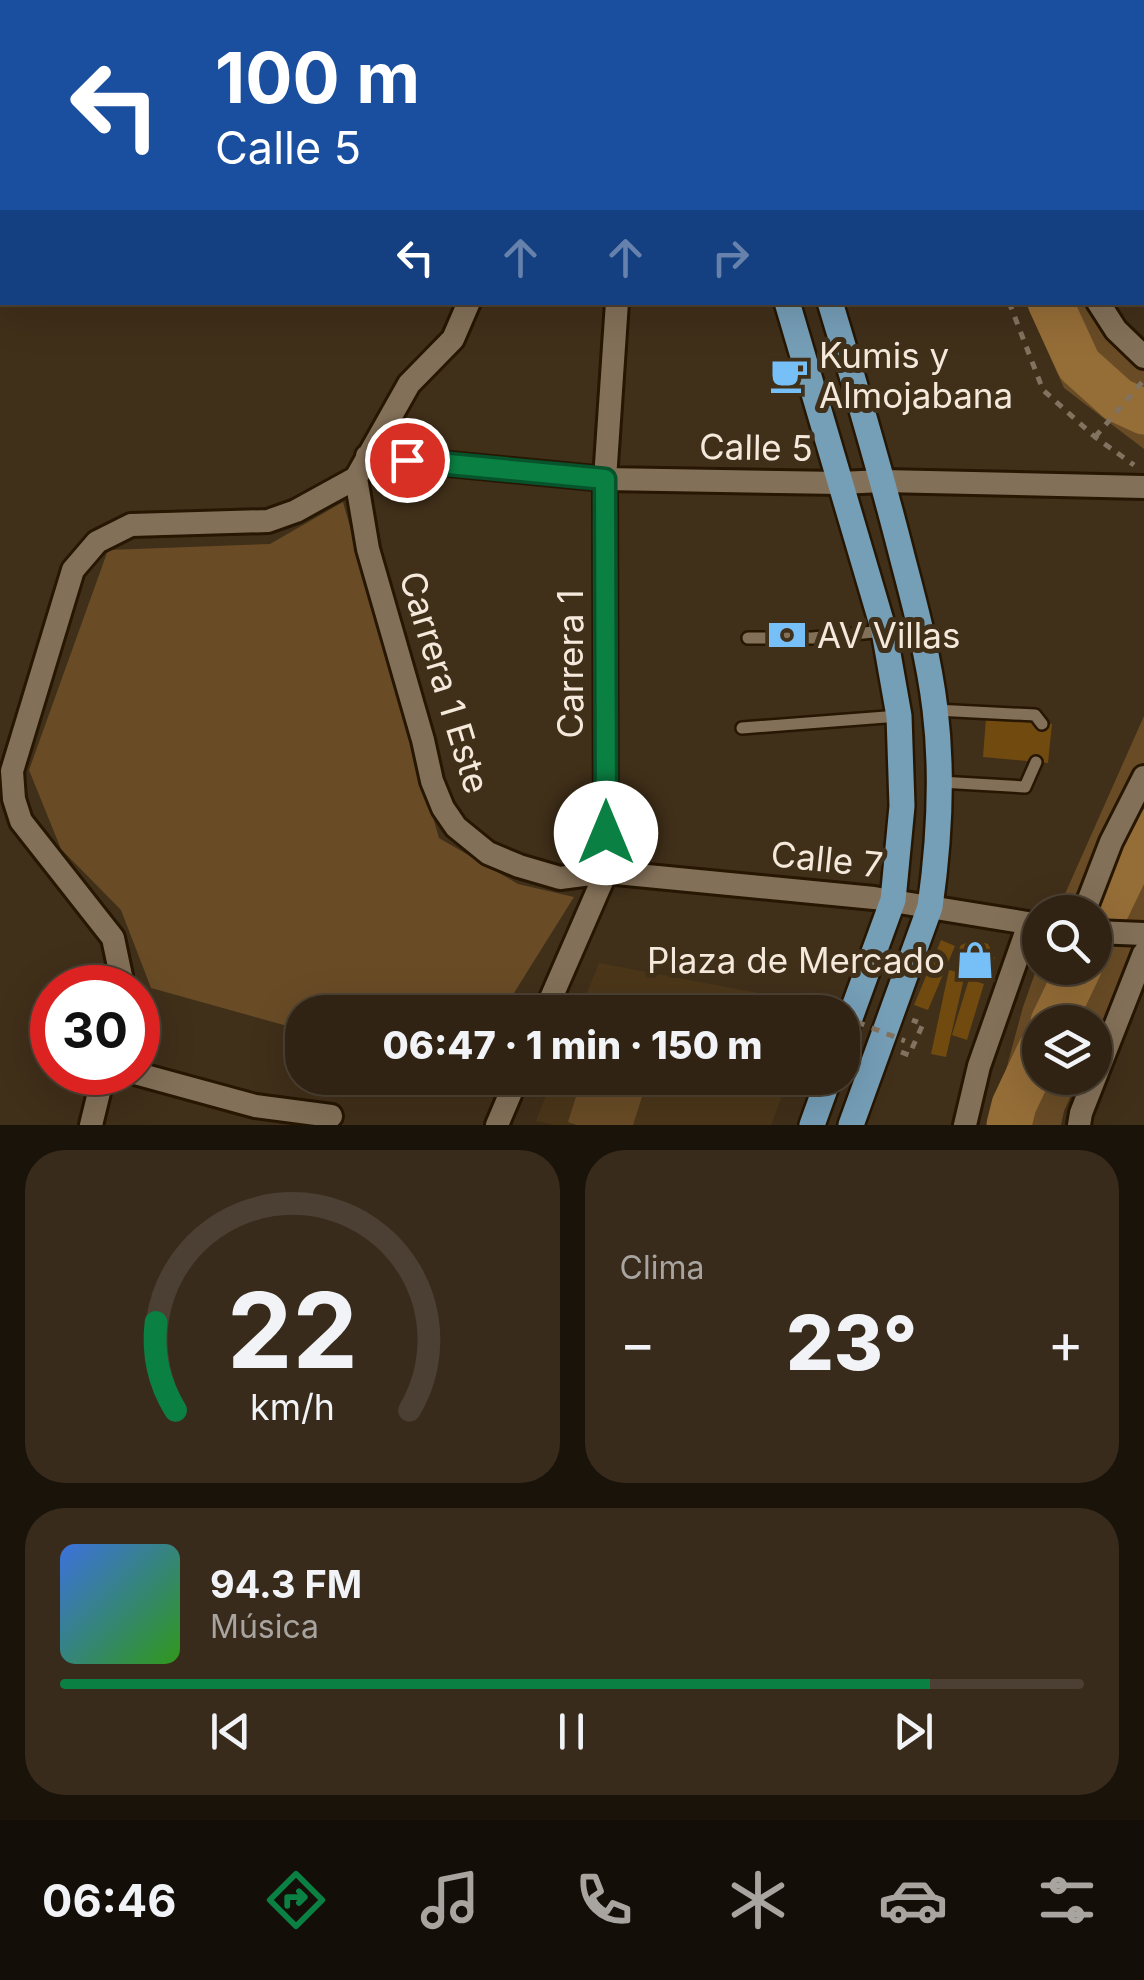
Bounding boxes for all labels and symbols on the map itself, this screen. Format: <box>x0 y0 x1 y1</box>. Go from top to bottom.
place label: Kumis y Almojabana <box>819 334 1013 416</box>
cafe icon: Kumis y Almojabana <box>768 354 810 396</box>
pin <box>365 418 450 503</box>
street label: Calle 5 <box>699 425 813 469</box>
street label: Carrera 1 Este <box>391 566 499 798</box>
street label: Carrera 1 <box>549 590 591 738</box>
bank icon: AV Villas <box>766 614 808 656</box>
place label: AV Villas <box>817 614 960 656</box>
position arrow <box>554 781 658 885</box>
street label: Calle 7 <box>769 832 885 886</box>
place label: Plaza de Mercado <box>647 939 945 981</box>
shop icon: Plaza de Mercado <box>954 939 996 981</box>
speed limit sign: 30 <box>30 965 160 1095</box>

